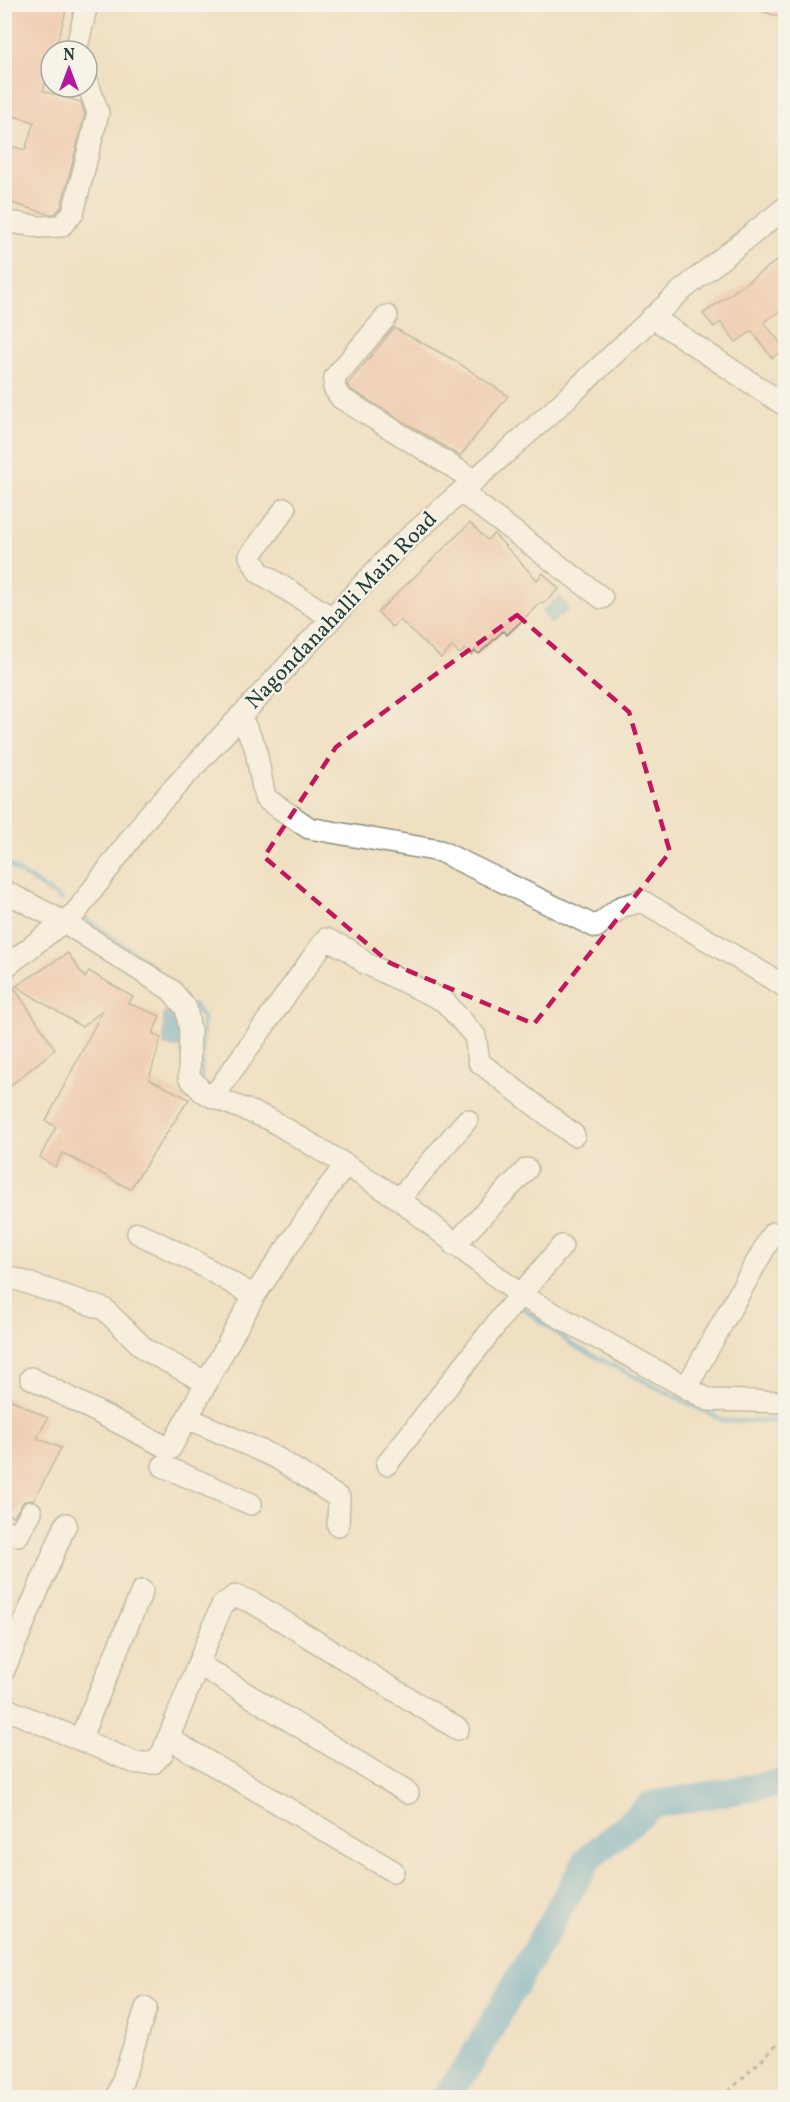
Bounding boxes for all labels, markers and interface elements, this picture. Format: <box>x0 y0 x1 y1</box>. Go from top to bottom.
north arrow <box>39 39 99 99</box>
text: N <box>63 45 75 67</box>
street label: Nagondanahalli Main Road <box>239 505 445 717</box>

